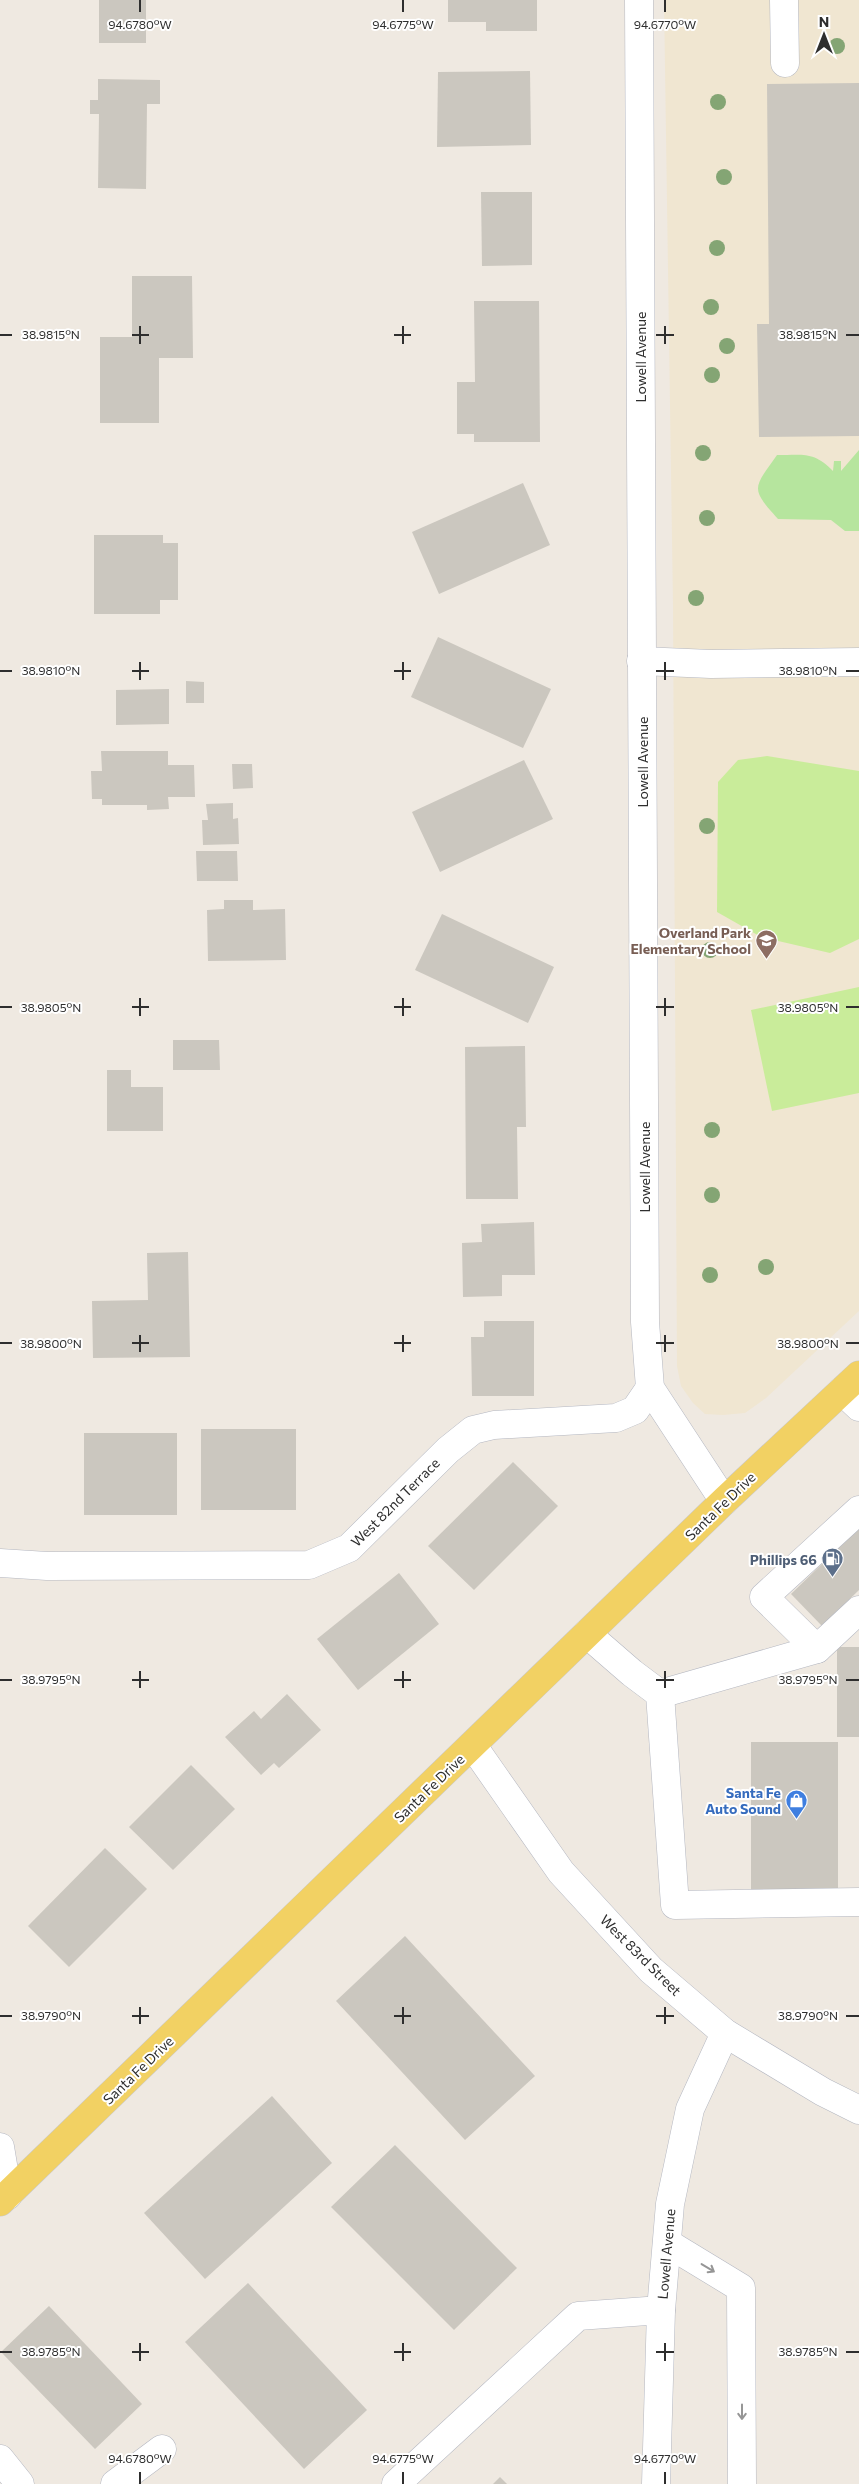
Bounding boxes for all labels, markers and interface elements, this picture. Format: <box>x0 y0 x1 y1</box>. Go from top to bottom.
north arrow <box>799 10 849 60</box>
text: N <box>819 13 829 30</box>
text: 94.6780°W <box>108 17 172 31</box>
text: 94.6775°W <box>372 17 434 31</box>
text: 94.6770°W <box>634 17 696 31</box>
street label: Lowell Avenue <box>632 312 649 402</box>
text: 38.9815°N <box>22 327 80 341</box>
text: 38.9815°N <box>779 327 837 341</box>
text: 38.9810°N <box>22 663 80 677</box>
text: 38.9810°N <box>779 663 837 677</box>
street label: Lowell Avenue <box>634 717 651 807</box>
place label: Overland Park Elementary School <box>631 924 751 957</box>
school or university icon: Overland Park Elementary School <box>755 928 779 959</box>
text: 38.9805°N <box>21 1000 81 1014</box>
text: 38.9805°N <box>778 1000 838 1014</box>
street label: Lowell Avenue <box>636 1122 653 1212</box>
text: 38.9800°N <box>20 1336 82 1350</box>
text: 38.9800°N <box>777 1336 839 1350</box>
street label: West 82nd Terrace <box>347 1454 443 1550</box>
street label: Santa Fe Drive <box>681 1468 759 1544</box>
fuel station icon: Phillips 66 <box>821 1547 845 1578</box>
place label: Phillips 66 <box>750 1551 817 1568</box>
text: 38.9795°N <box>22 1672 80 1686</box>
text: 38.9795°N <box>779 1672 837 1686</box>
street label: Santa Fe Drive <box>390 1750 468 1826</box>
place label: Santa Fe Auto Sound <box>705 1784 781 1817</box>
shop icon: Santa Fe Auto Sound <box>785 1788 809 1819</box>
street label: West 83rd Street <box>597 1911 685 1999</box>
text: 38.9790°N <box>21 2008 81 2022</box>
text: 38.9790°N <box>778 2008 838 2022</box>
street label: Santa Fe Drive <box>99 2032 177 2108</box>
street label: Lowell Avenue <box>654 2208 678 2300</box>
one-way arrow <box>701 2264 715 2274</box>
text: 38.9785°N <box>22 2344 80 2358</box>
text: 38.9785°N <box>779 2344 837 2358</box>
one-way arrow <box>737 2404 746 2420</box>
text: 94.6780°W <box>108 2451 172 2465</box>
text: 94.6775°W <box>372 2451 434 2465</box>
text: 94.6770°W <box>634 2451 696 2465</box>

